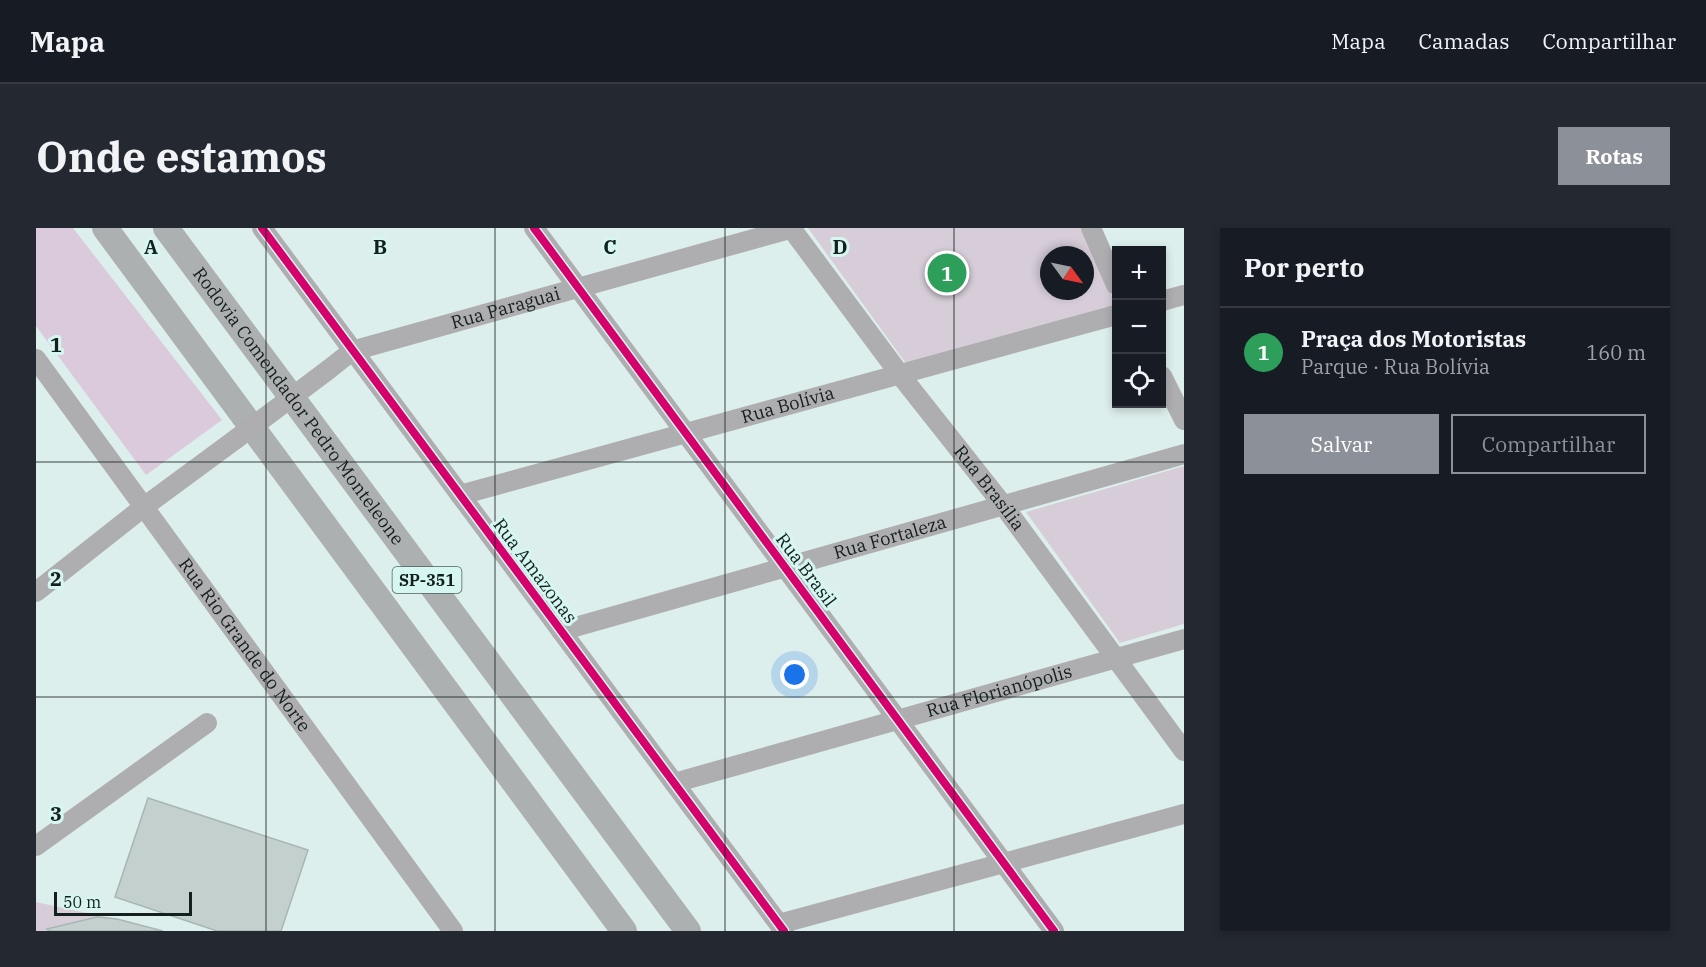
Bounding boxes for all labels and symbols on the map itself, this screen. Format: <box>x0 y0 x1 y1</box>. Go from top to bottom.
text: A <box>144 233 158 260</box>
text: B <box>373 233 387 260</box>
text: C <box>603 233 617 260</box>
text: D <box>832 233 848 260</box>
north arrow <box>1040 246 1094 300</box>
pin: 1 <box>928 250 966 296</box>
street label: Rodovia Comendador Pedro Monteleone <box>188 262 409 549</box>
street label: Rua Paraguai <box>448 281 563 334</box>
text: 1 <box>50 331 62 358</box>
street label: Rua Bolívia <box>739 381 837 428</box>
street label: Rua Brasília <box>949 440 1030 535</box>
street label: Rua Fortaleza <box>831 510 949 564</box>
street label: Rua Amazonas <box>488 514 582 628</box>
street label: Rua Brasil <box>771 528 842 611</box>
street label: Rua Rio Grande do Norte <box>174 553 316 736</box>
text: 2 <box>50 565 62 592</box>
road number: SP-351 <box>392 567 462 593</box>
street label: Rua Florianópolis <box>924 659 1075 722</box>
your location <box>780 660 809 689</box>
text: 3 <box>50 800 62 827</box>
scale bar <box>54 889 192 916</box>

